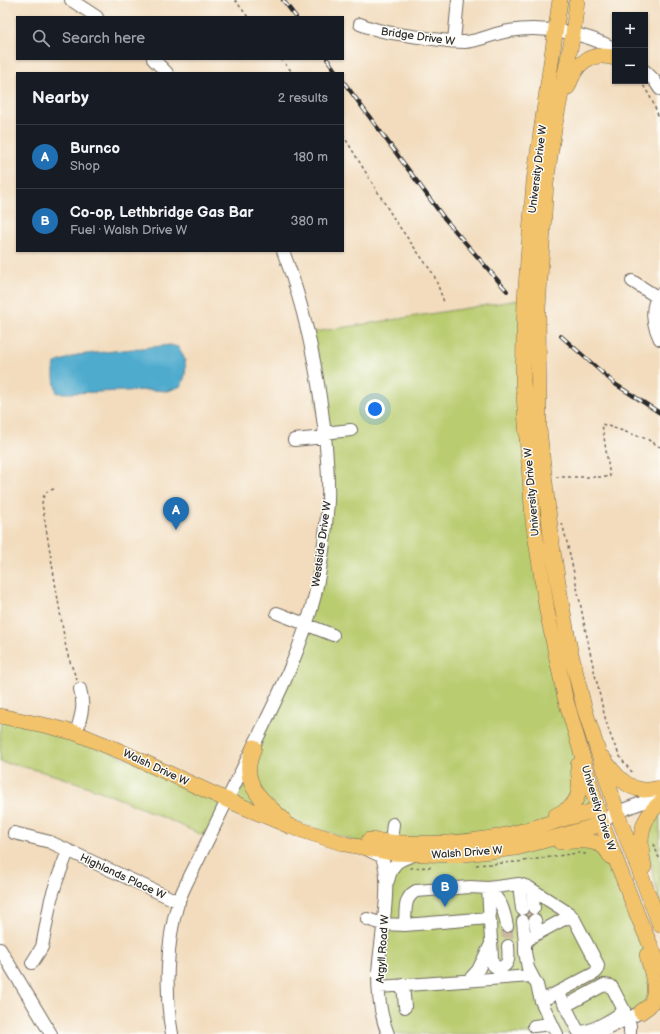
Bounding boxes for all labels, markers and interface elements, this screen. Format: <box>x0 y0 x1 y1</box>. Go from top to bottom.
map controls <box>612 12 648 84</box>
button: + <box>612 12 648 48</box>
search box <box>16 16 344 60</box>
street label: Bridge Drive W <box>380 25 456 48</box>
icon: search <box>30 27 52 49</box>
text: Search here <box>62 29 145 48</box>
button: − <box>612 48 648 84</box>
text: Nearby <box>32 88 89 108</box>
text: 2 results <box>278 90 328 106</box>
street label: University Drive W <box>526 124 549 214</box>
text: Burnco <box>70 139 120 158</box>
text: A <box>41 149 49 165</box>
text: 180 m <box>293 149 328 165</box>
text: Shop <box>70 158 100 174</box>
text: Co-op, Lethbridge Gas Bar <box>70 203 254 222</box>
text: B <box>40 213 50 229</box>
text: 380 m <box>291 213 328 229</box>
text: Fuel · Walsh Drive W <box>70 222 187 238</box>
your location <box>365 399 385 419</box>
street label: University Drive W <box>521 447 542 537</box>
pin: A <box>163 497 189 530</box>
street label: Westside Drive W <box>309 500 334 588</box>
street label: Walsh Drive W <box>121 747 191 788</box>
street label: University Drive W <box>579 764 618 853</box>
street label: Walsh Drive W <box>431 844 503 861</box>
street label: Highlands Place W <box>78 851 168 902</box>
pin: B <box>432 874 458 907</box>
street label: Argyll Road W <box>374 914 391 984</box>

